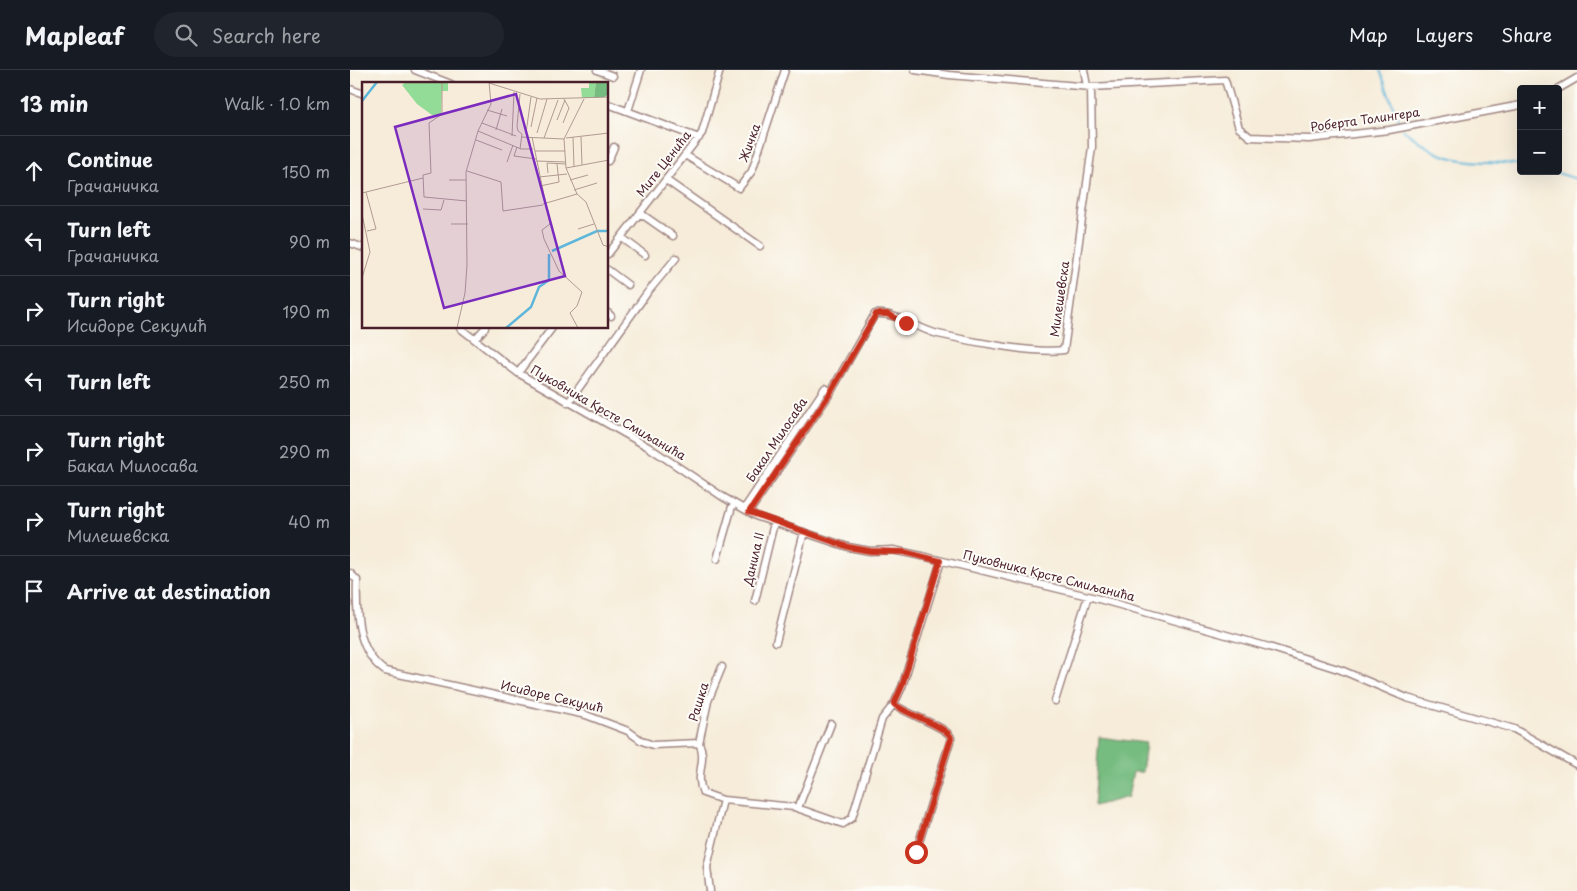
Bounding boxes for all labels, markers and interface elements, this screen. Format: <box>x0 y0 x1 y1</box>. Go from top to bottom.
search box <box>154 12 504 57</box>
text: Mapleaf <box>25 17 124 53</box>
icon: search <box>172 21 200 49</box>
text: Search here <box>212 21 321 49</box>
text: Map <box>1349 21 1388 48</box>
text: Layers <box>1416 21 1473 48</box>
text: Share <box>1501 21 1552 48</box>
inset map <box>362 82 609 329</box>
map controls <box>1517 85 1562 175</box>
button: + <box>1517 85 1562 130</box>
text: 13 min <box>20 87 88 119</box>
text: Walk · 1.0 km <box>224 91 330 115</box>
street label: Роберта Толингера <box>1309 102 1421 136</box>
street label: Жичка <box>734 120 764 164</box>
street label: Мите Ценића <box>632 126 695 200</box>
button: − <box>1517 130 1562 175</box>
text: Continue <box>67 145 153 173</box>
icon: ahead <box>20 157 48 185</box>
text: 150 m <box>282 159 330 183</box>
text: Грачаничка <box>67 173 159 197</box>
text: Turn left <box>67 215 151 243</box>
icon: left <box>20 227 48 255</box>
text: 90 m <box>289 229 330 253</box>
text: Грачаничка <box>67 243 159 267</box>
street label: Милешевска <box>1045 259 1073 338</box>
text: Turn right <box>67 285 165 313</box>
icon: right <box>20 297 48 325</box>
text: 190 m <box>282 299 330 323</box>
route end <box>895 312 918 335</box>
text: Исидоре Секулић <box>67 313 207 337</box>
street label: Пуковника Крсте Смиљанића <box>528 360 690 464</box>
icon: left <box>20 367 48 395</box>
text: Turn left <box>67 367 151 395</box>
text: 250 m <box>279 369 330 393</box>
street label: Бакал Милосава <box>741 393 811 485</box>
text: Turn right <box>67 425 165 453</box>
icon: right <box>20 437 48 465</box>
text: 290 m <box>279 439 330 463</box>
text: Бакал Милосава <box>67 453 198 477</box>
text: Turn right <box>67 495 165 523</box>
icon: right <box>20 507 48 535</box>
text: 40 m <box>288 509 330 533</box>
text: Милешевска <box>67 523 169 547</box>
street label: Данила II <box>738 530 768 588</box>
street label: Пуковника Крсте Смиљанића <box>961 545 1138 605</box>
icon: arrive <box>20 577 48 605</box>
text: Arrive at destination <box>67 577 271 605</box>
street label: Исидоре Секулић <box>499 675 605 717</box>
street label: Рашка <box>684 680 713 723</box>
route start <box>905 841 928 864</box>

